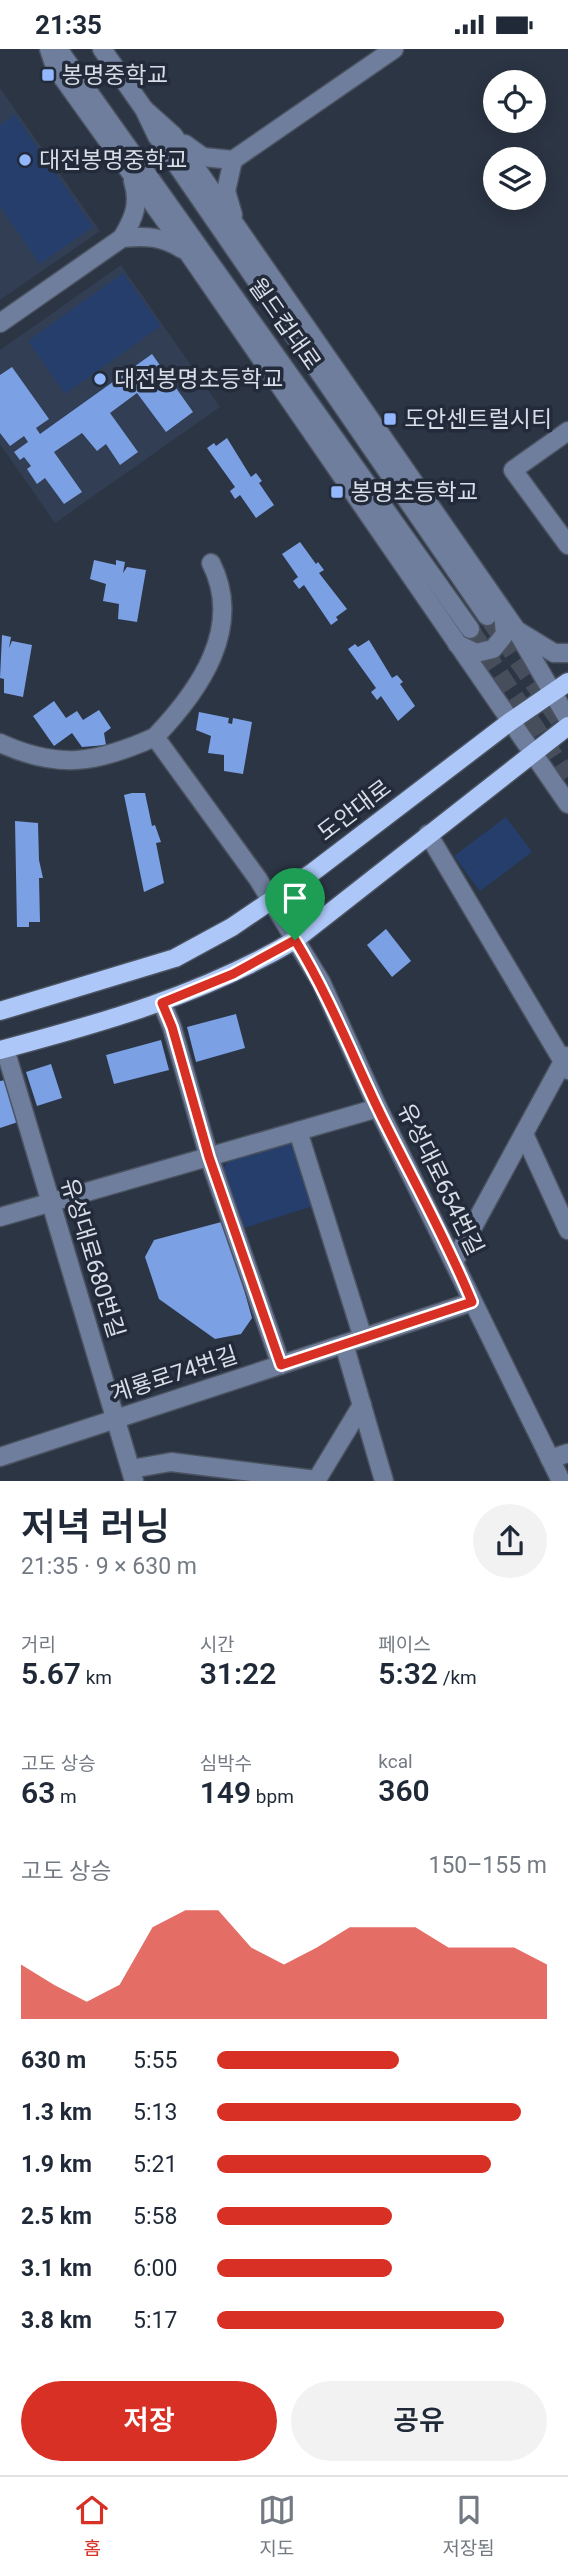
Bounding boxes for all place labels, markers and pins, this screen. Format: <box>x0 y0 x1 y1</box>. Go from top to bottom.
place label: 봉명중학교 <box>62 62 168 89</box>
marker: 봉명중학교 <box>40 67 56 83</box>
place label: 대전봉명중학교 <box>39 147 187 174</box>
marker: 대전봉명중학교 <box>17 152 33 168</box>
place label: 대전봉명초등학교 <box>114 366 283 393</box>
marker: 대전봉명초등학교 <box>92 371 108 387</box>
place label: 도안센트럴시티 <box>404 406 552 433</box>
marker: 도안센트럴시티 <box>382 411 398 427</box>
place label: 봉명초등학교 <box>351 479 478 506</box>
marker: 봉명초등학교 <box>329 484 345 500</box>
pin <box>265 868 325 940</box>

